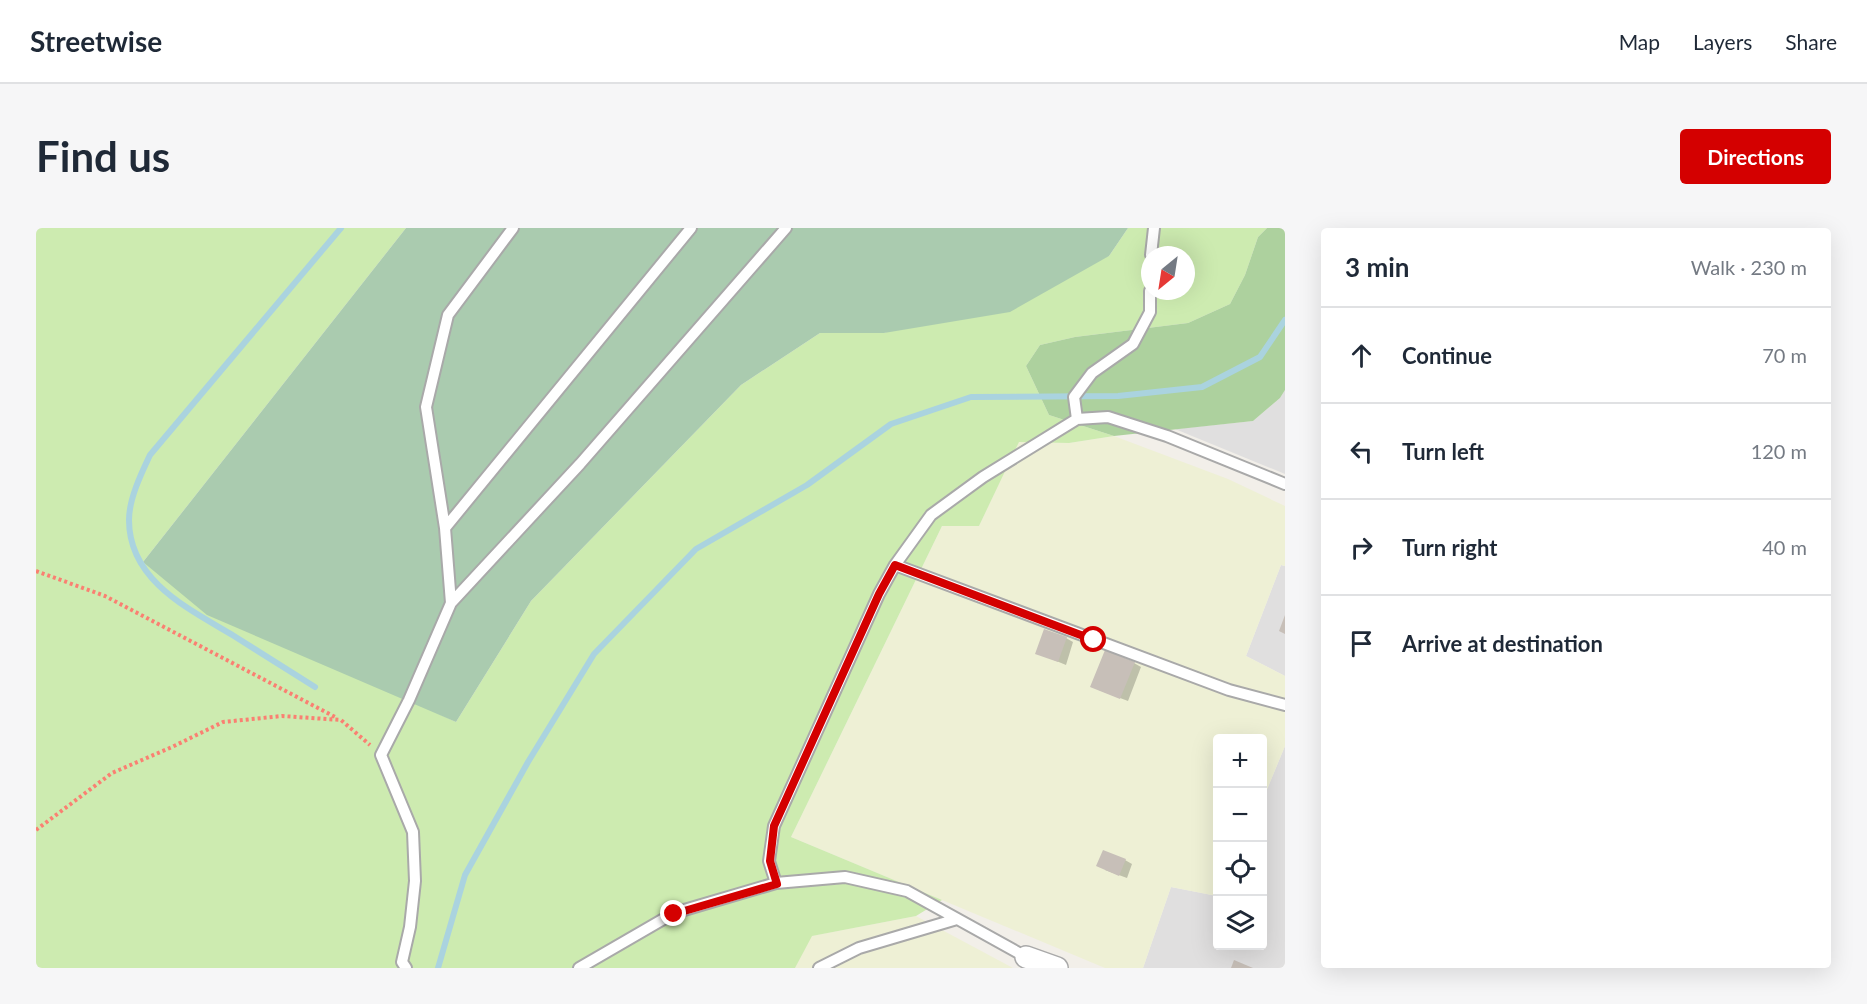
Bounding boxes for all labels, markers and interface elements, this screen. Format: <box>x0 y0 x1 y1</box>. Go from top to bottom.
text: Streetwise <box>30 24 162 58</box>
text: Map <box>1619 29 1660 54</box>
text: Layers <box>1693 29 1752 54</box>
text: Share <box>1785 29 1837 54</box>
button: Directions <box>1680 129 1831 184</box>
text: Find us <box>36 131 170 181</box>
north arrow <box>1141 246 1195 300</box>
text: 3 min <box>1345 251 1409 283</box>
text: Walk · 230 m <box>1691 255 1807 279</box>
icon: ahead <box>1345 339 1378 372</box>
text: Continue <box>1402 342 1492 369</box>
text: 70 m <box>1762 343 1807 367</box>
icon: left <box>1345 435 1378 468</box>
text: Turn left <box>1402 438 1484 465</box>
text: 120 m <box>1751 439 1807 463</box>
icon: right <box>1345 531 1378 564</box>
text: Turn right <box>1402 534 1497 561</box>
text: 40 m <box>1762 535 1807 559</box>
route start <box>1080 626 1106 652</box>
icon: arrive <box>1345 627 1378 660</box>
text: Arrive at destination <box>1402 630 1603 657</box>
map controls <box>1213 734 1267 950</box>
button: + <box>1213 734 1267 788</box>
button: − <box>1213 788 1267 842</box>
button: locate <box>1213 842 1267 896</box>
button: layers <box>1213 896 1267 950</box>
route end <box>660 900 686 926</box>

